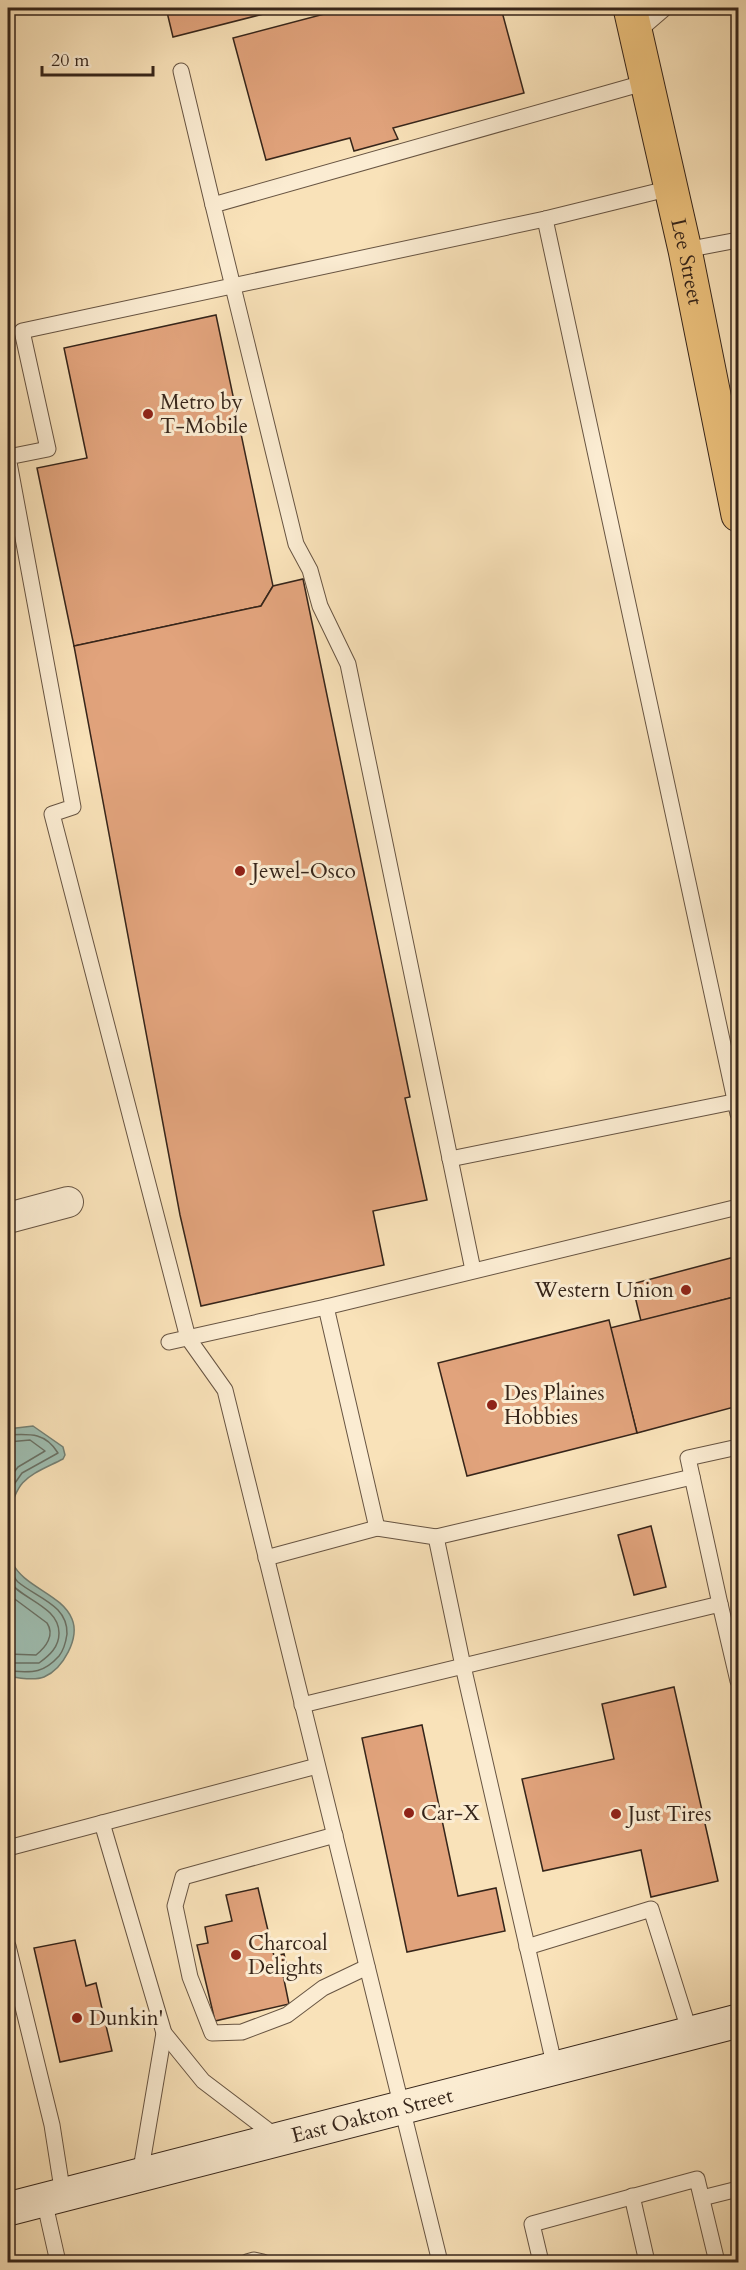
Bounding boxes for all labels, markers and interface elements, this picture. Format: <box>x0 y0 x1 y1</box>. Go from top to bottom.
scale bar <box>42 39 153 77</box>
text: 20 m <box>51 48 90 73</box>
street label: Lee Street <box>664 215 710 308</box>
place label: Metro by T-Mobile <box>160 388 248 441</box>
marker: Metro by T-Mobile <box>141 407 155 421</box>
place label: Jewel-Osco <box>249 857 356 886</box>
marker: Jewel-Osco <box>233 864 247 878</box>
place label: Western Union <box>534 1276 674 1305</box>
marker: Western Union <box>679 1283 693 1297</box>
place label: Des Plaines Hobbies <box>504 1379 605 1432</box>
marker: Des Plaines Hobbies <box>485 1398 499 1412</box>
place label: Car-X <box>421 1799 480 1828</box>
place label: Just Tires <box>625 1800 711 1829</box>
marker: Car-X <box>402 1806 416 1820</box>
marker: Just Tires <box>609 1807 623 1821</box>
place label: Charcoal Delights <box>248 1929 328 1982</box>
marker: Charcoal Delights <box>229 1948 243 1962</box>
place label: Dunkin' <box>89 2004 163 2033</box>
marker: Dunkin' <box>70 2011 84 2025</box>
street label: East Oakton Street <box>288 2080 456 2150</box>

